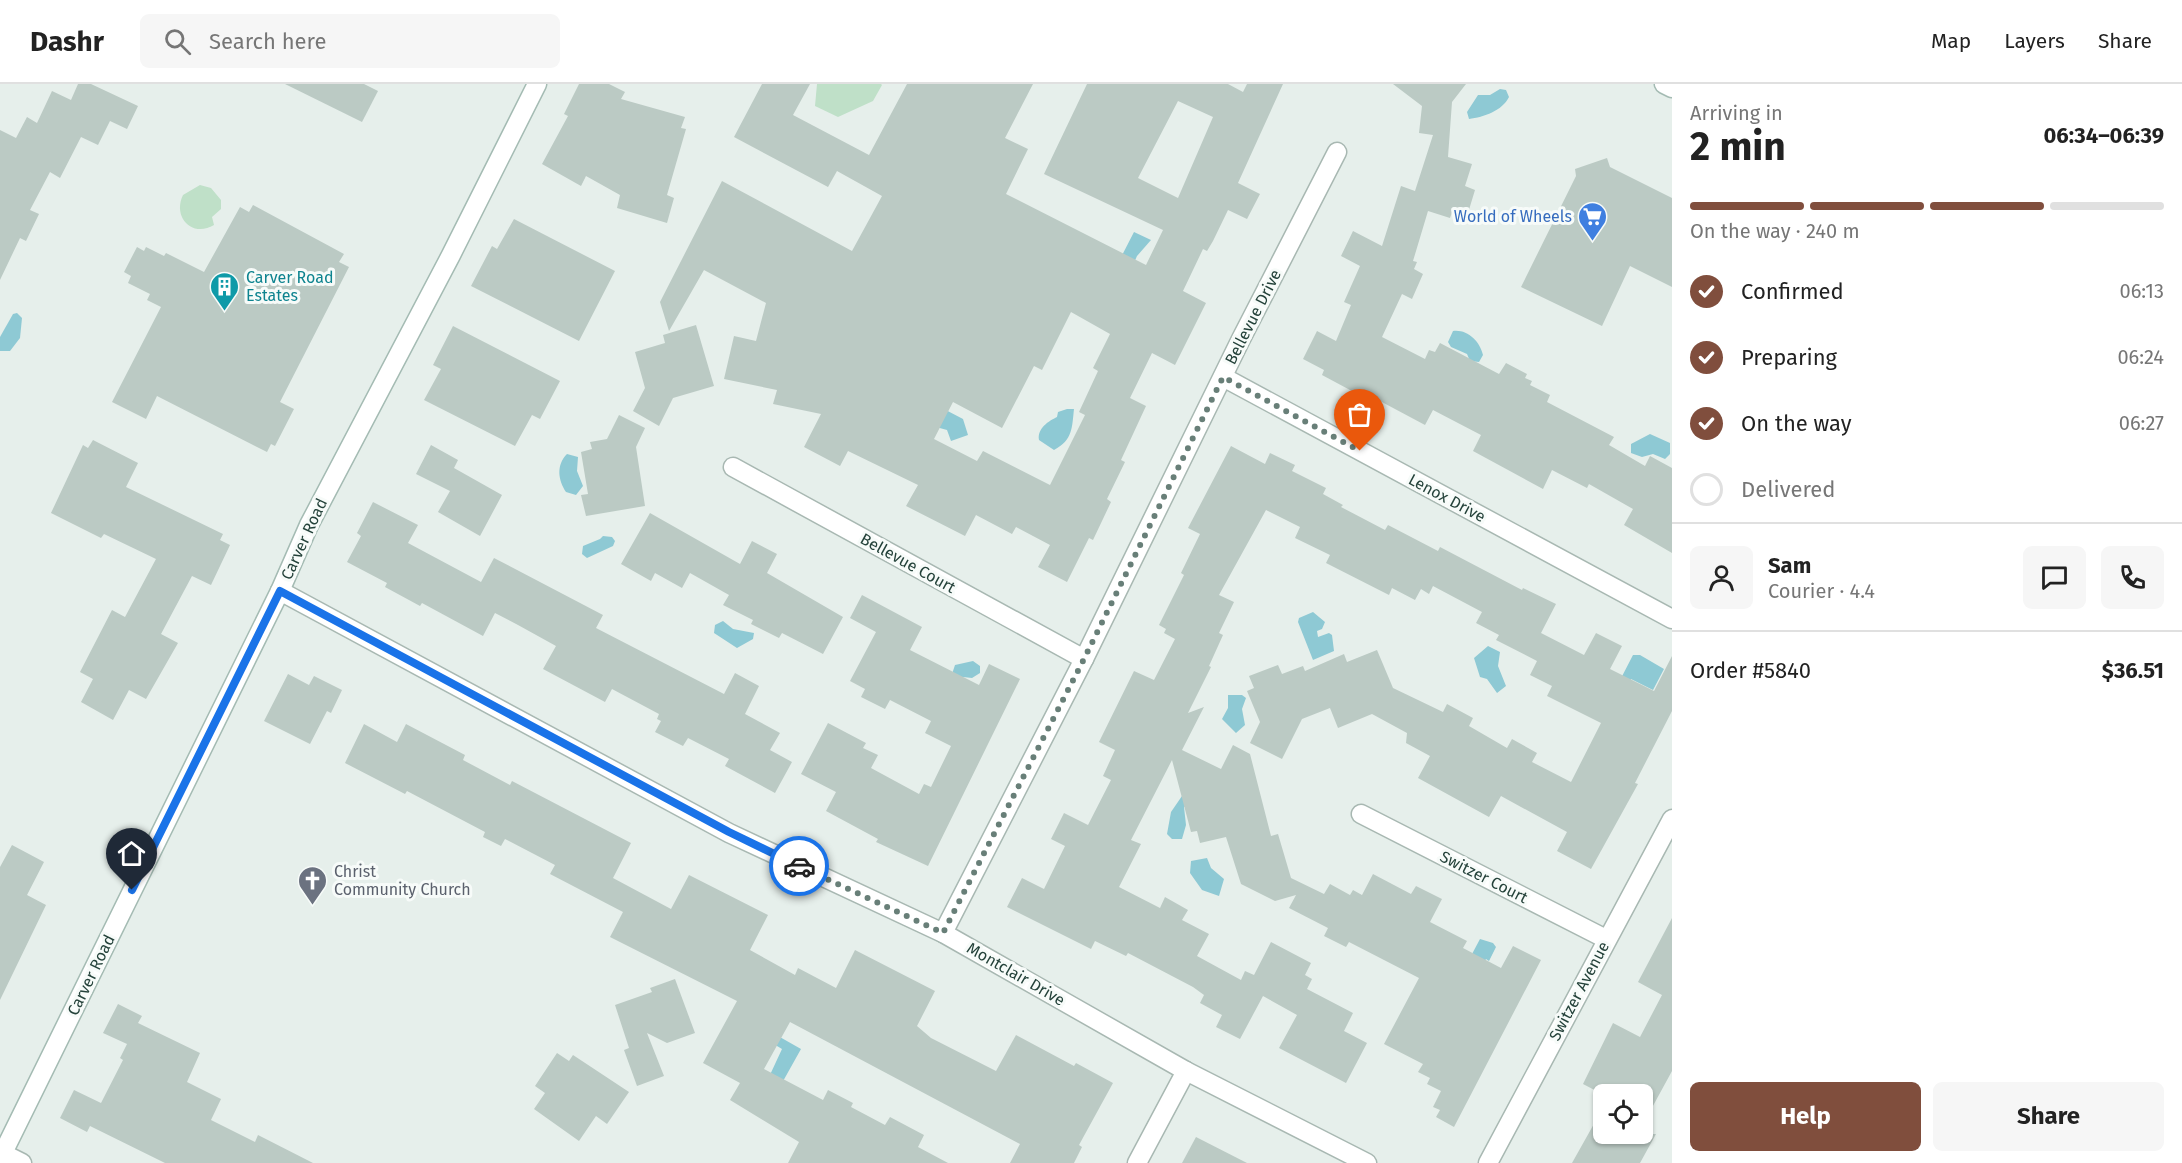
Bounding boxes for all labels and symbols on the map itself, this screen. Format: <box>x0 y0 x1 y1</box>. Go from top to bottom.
supermarket icon: World of Wheels <box>1577 200 1609 242</box>
place label: World of Wheels <box>1454 207 1572 226</box>
street label: Bellevue Drive <box>1221 266 1285 368</box>
place label: Carver Road Estates <box>246 268 334 305</box>
building icon: Carver Road Estates <box>209 270 241 312</box>
pin <box>1334 389 1385 451</box>
street label: Lenox Drive <box>1405 470 1489 526</box>
street label: Carver Road <box>277 495 331 583</box>
street label: Bellevue Court <box>857 529 959 597</box>
pin <box>106 828 157 890</box>
courier <box>769 836 829 896</box>
street label: Switzer Court <box>1437 847 1531 907</box>
place label: Christ Community Church <box>334 862 471 899</box>
church icon: Christ Community Church <box>297 864 329 906</box>
street label: Carver Road <box>63 931 119 1019</box>
street label: Montclair Drive <box>964 938 1068 1010</box>
street label: Switzer Avenue <box>1545 938 1613 1044</box>

